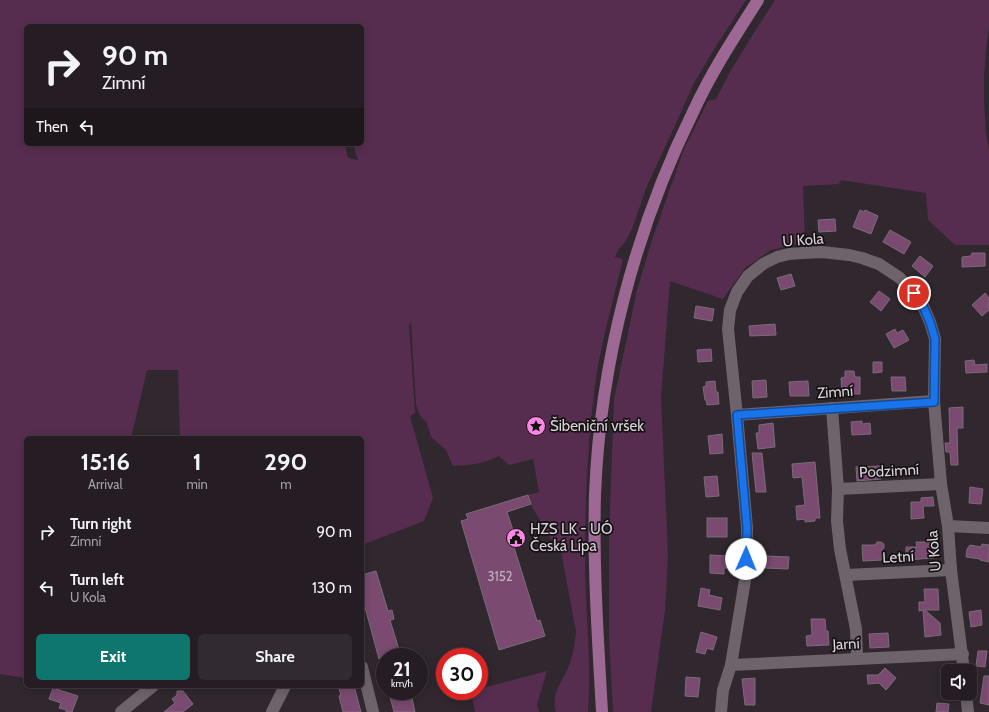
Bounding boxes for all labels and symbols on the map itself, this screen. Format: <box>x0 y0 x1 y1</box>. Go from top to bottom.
street label: U Kola <box>782 230 825 250</box>
pin <box>897 276 931 310</box>
street label: Zimní <box>816 382 854 402</box>
place icon: Šibeniční vršek <box>525 415 547 437</box>
place label: Šibeniční vršek <box>550 416 644 435</box>
street label: Podzimní <box>859 460 919 482</box>
place label: HZS LK - UÓ Česká Lípa <box>530 519 612 555</box>
public building icon: HZS LK - UÓ Česká Lípa <box>505 527 527 549</box>
street label: U Kola <box>923 529 945 572</box>
position arrow <box>725 538 767 580</box>
street label: Letní <box>882 547 914 567</box>
house number: 3152 <box>487 568 513 584</box>
street label: Jarní <box>831 634 860 654</box>
speed limit sign: 30 <box>436 648 488 700</box>

